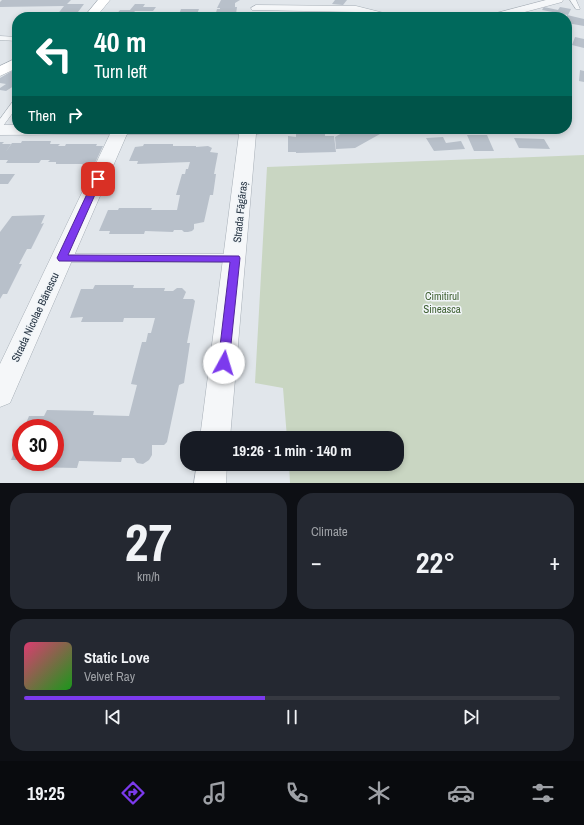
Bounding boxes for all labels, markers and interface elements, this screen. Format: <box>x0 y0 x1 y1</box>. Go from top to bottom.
text: 40 m <box>94 23 146 61</box>
icon: left <box>28 28 80 80</box>
text: Turn left <box>94 59 147 84</box>
icon: right <box>64 104 86 126</box>
text: Then <box>28 105 56 126</box>
pin <box>81 162 115 196</box>
icon: arrive <box>87 168 109 190</box>
street label: Strada Făgăraș <box>230 180 250 243</box>
street label: Strada Nicolae Bănescu <box>8 270 62 364</box>
park label: Cimitirul Sineasca <box>423 289 461 316</box>
position arrow <box>203 342 245 384</box>
speed limit sign: 30 <box>12 419 64 471</box>
text: 19:26 · 1 min · 140 m <box>233 440 351 461</box>
text: 27 <box>125 507 172 577</box>
text: Climate <box>311 523 348 540</box>
text: 22° <box>416 542 455 582</box>
text: − <box>311 547 322 577</box>
text: + <box>549 547 560 577</box>
text: km/h <box>137 568 160 585</box>
text: Static Love <box>84 647 150 668</box>
text: Velvet Ray <box>84 668 135 685</box>
icon: previous <box>102 706 124 728</box>
icon: pause <box>281 706 303 728</box>
icon: next <box>460 706 482 728</box>
icon: directions <box>119 779 147 807</box>
icon: music <box>201 779 229 807</box>
icon: phone <box>283 779 311 807</box>
icon: climate <box>365 779 393 807</box>
icon: car <box>447 779 475 807</box>
icon: filters <box>529 779 557 807</box>
text: 19:25 <box>27 781 65 806</box>

